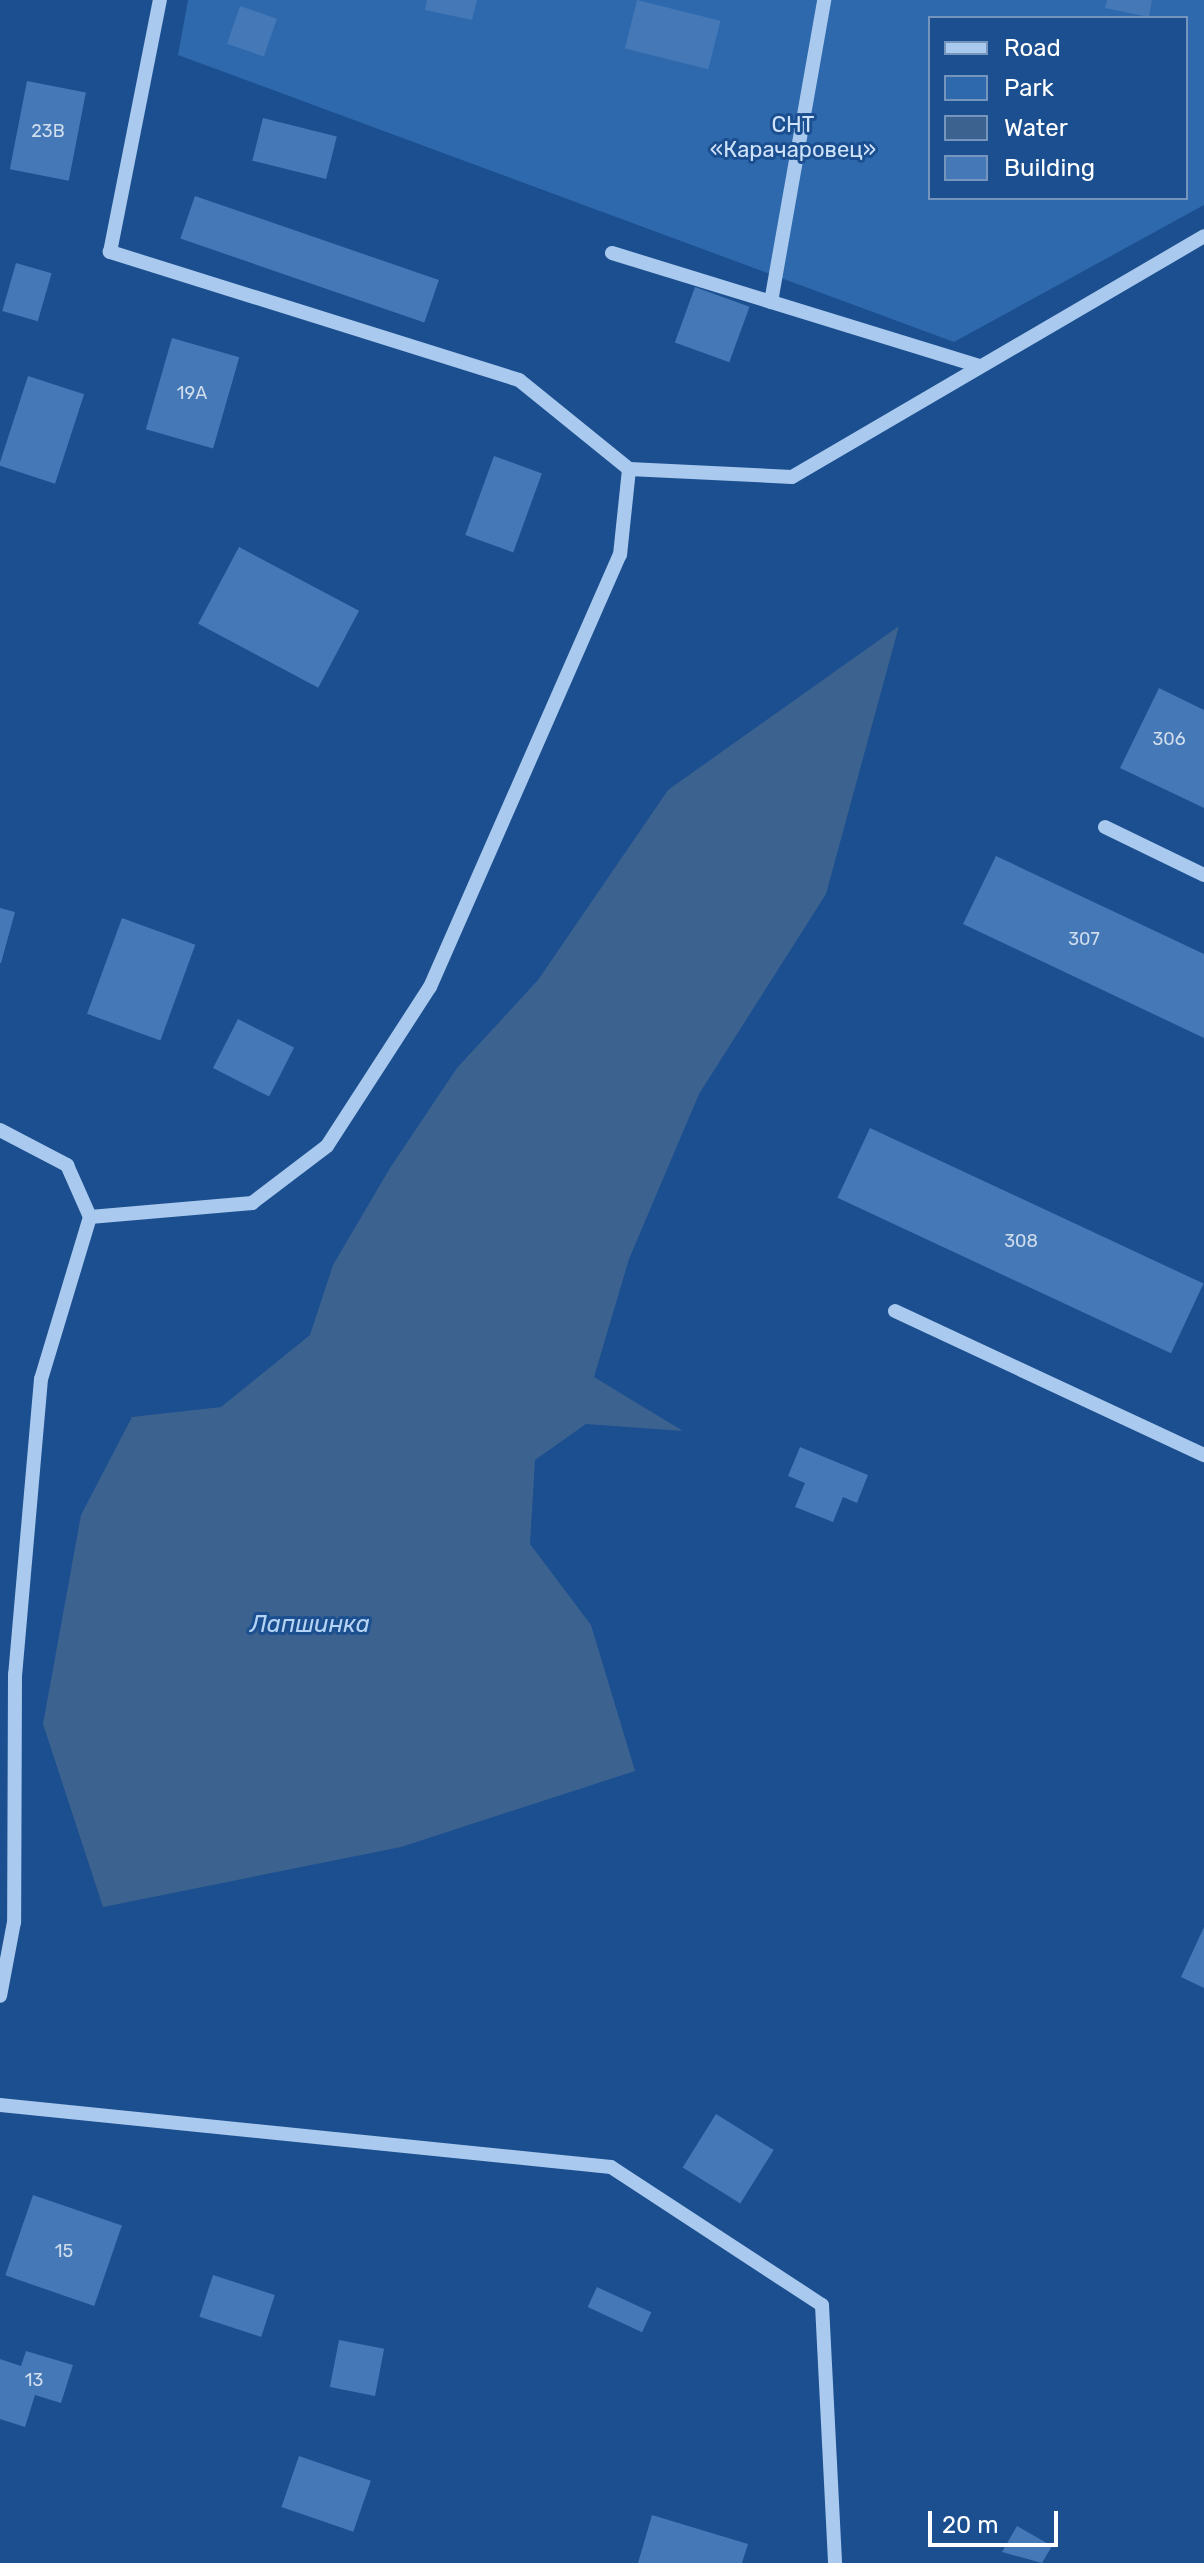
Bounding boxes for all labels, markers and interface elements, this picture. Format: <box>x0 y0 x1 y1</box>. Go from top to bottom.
legend <box>928 16 1188 200</box>
text: Road <box>1004 34 1061 62</box>
text: Park <box>1004 74 1054 102</box>
park label: СНТ «Карачаровец» <box>710 111 876 162</box>
text: Water <box>1004 114 1068 142</box>
house number: 23В <box>31 120 65 142</box>
text: Building <box>1004 154 1095 182</box>
house number: 19А <box>177 382 207 404</box>
house number: 306 <box>1152 728 1186 750</box>
house number: 307 <box>1068 928 1100 950</box>
house number: 308 <box>1004 1230 1038 1252</box>
water label: Лапшинка <box>250 1611 370 1639</box>
house number: 15 <box>55 2240 73 2262</box>
house number: 13 <box>25 2369 43 2391</box>
scale bar <box>932 2495 1062 2545</box>
text: 20 m <box>942 2511 999 2539</box>

